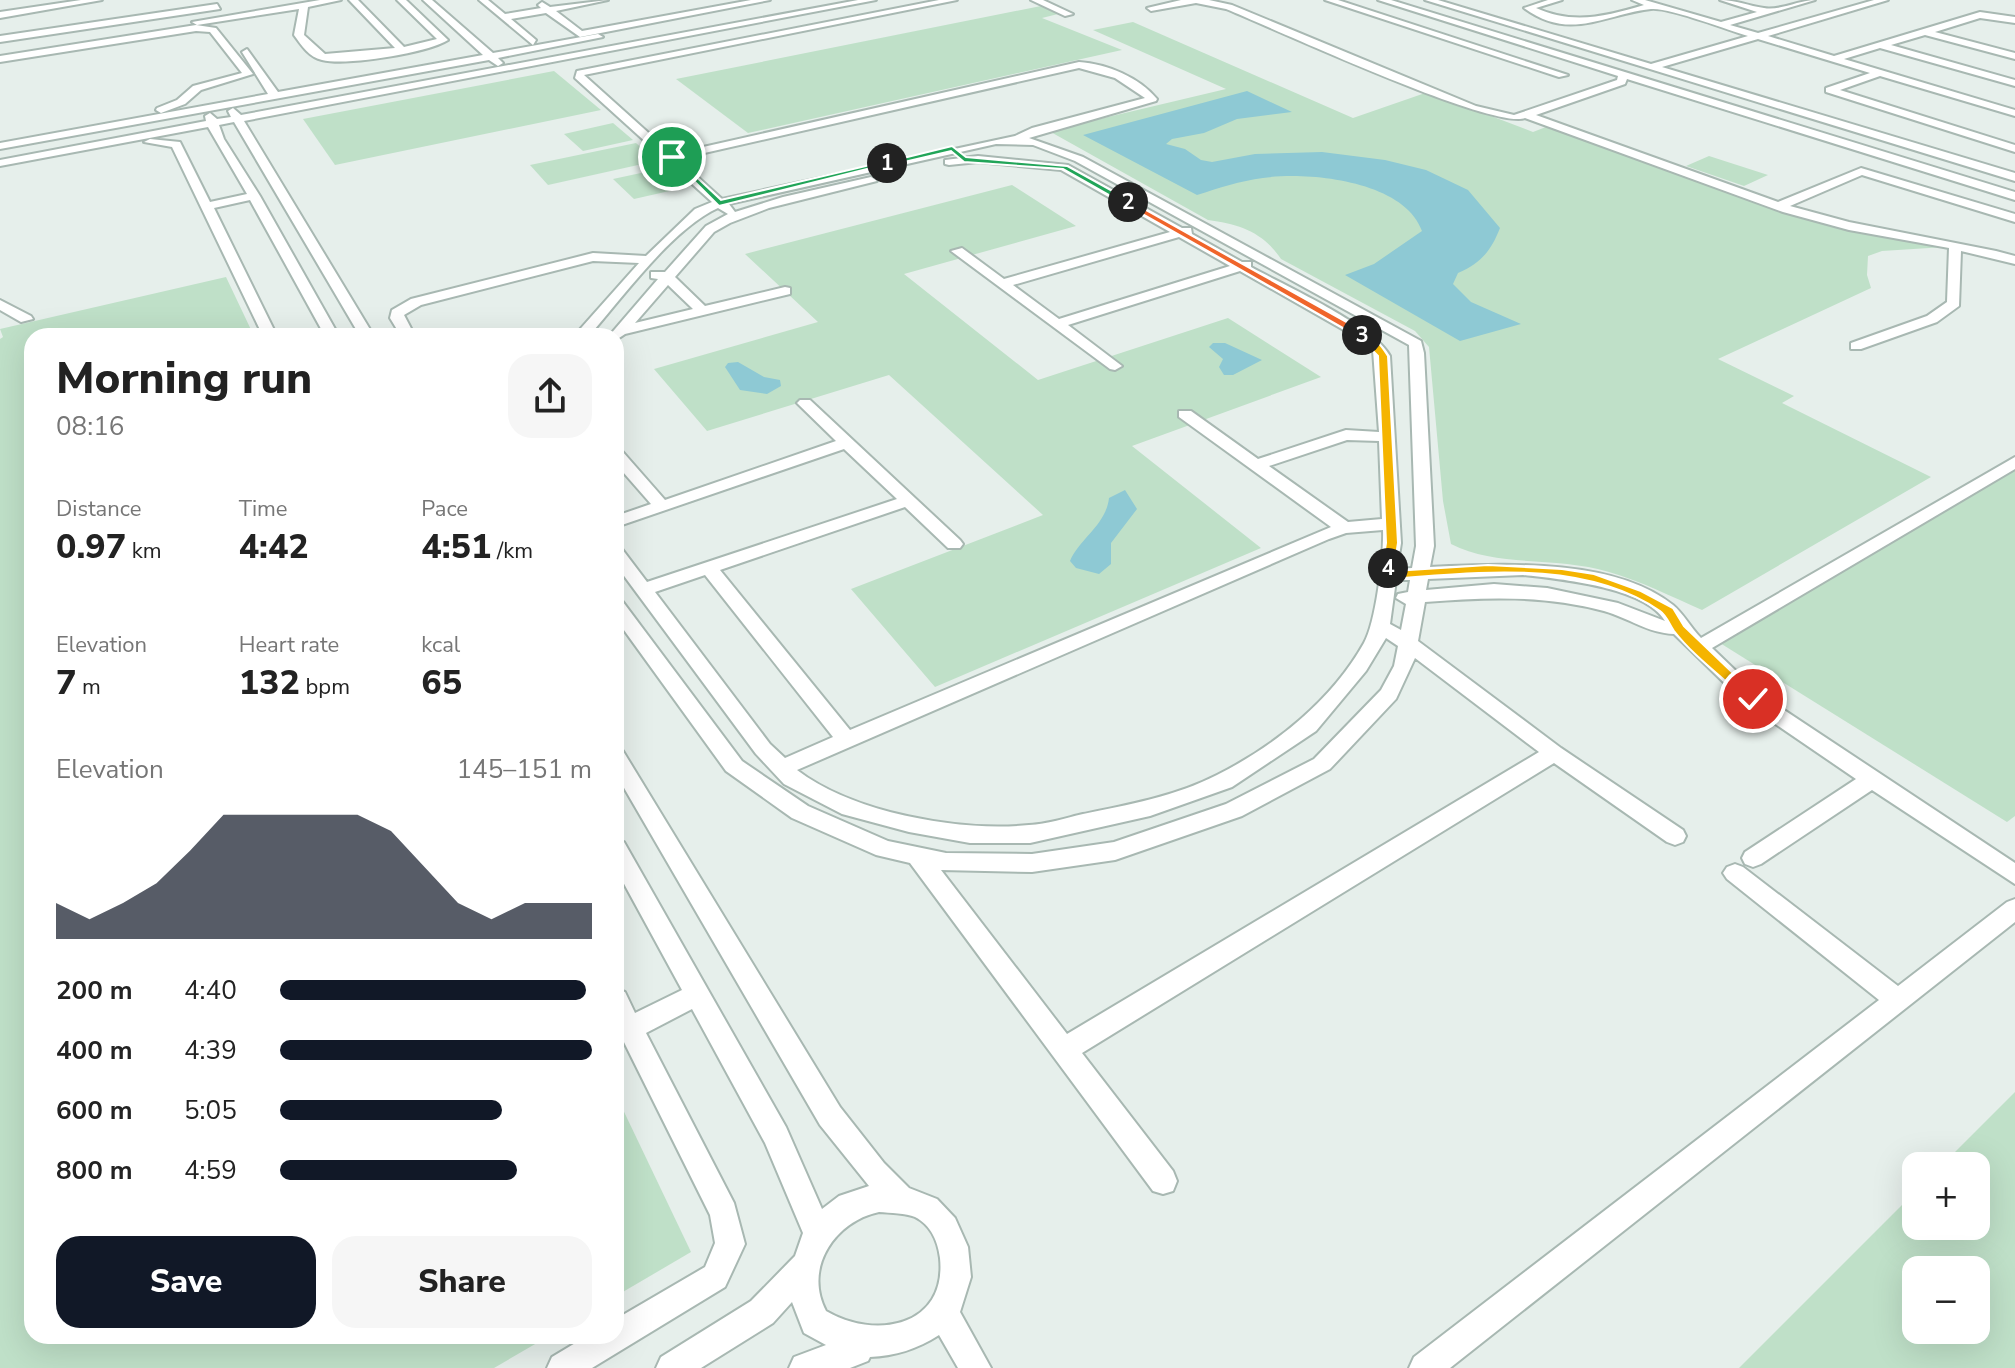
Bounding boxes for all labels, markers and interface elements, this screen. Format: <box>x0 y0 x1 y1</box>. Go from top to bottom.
pin <box>638 123 706 191</box>
icon: arrive <box>650 135 694 179</box>
pin: 1 <box>867 143 907 183</box>
text: 1 <box>880 148 894 178</box>
pin: 2 <box>1108 182 1148 222</box>
text: 2 <box>1121 187 1135 217</box>
pin: 3 <box>1342 315 1382 355</box>
text: 3 <box>1355 320 1369 350</box>
text: Morning run <box>56 349 312 409</box>
button: share <box>508 354 592 438</box>
text: 08:16 <box>56 409 124 444</box>
text: Distance <box>56 494 141 524</box>
text: Time <box>239 494 288 524</box>
text: Pace <box>421 494 468 524</box>
text: 0.97 <box>56 524 126 570</box>
text: 4:42 <box>239 524 309 570</box>
text: 4:51 <box>421 524 491 570</box>
text: km <box>126 536 162 566</box>
text: /km <box>491 536 533 566</box>
pin: 4 <box>1368 548 1408 588</box>
text: 4 <box>1381 553 1395 583</box>
text: Elevation <box>56 630 147 660</box>
text: Heart rate <box>239 630 339 660</box>
text: kcal <box>421 630 460 660</box>
text: 7 <box>56 660 76 706</box>
text: 132 <box>239 660 300 706</box>
text: 65 <box>421 660 462 706</box>
pin <box>1719 665 1787 733</box>
text: m <box>76 672 101 702</box>
text: bpm <box>300 672 350 702</box>
icon: check <box>1731 677 1775 721</box>
text: Elevation <box>56 752 164 787</box>
text: 145–151 m <box>456 752 592 787</box>
text: 200 m <box>56 973 133 1008</box>
text: 4:40 <box>184 973 237 1008</box>
text: 400 m <box>56 1033 133 1068</box>
text: 4:39 <box>184 1033 237 1068</box>
text: 600 m <box>56 1093 133 1128</box>
text: 5:05 <box>184 1093 237 1128</box>
map controls <box>1902 1152 1990 1344</box>
button: + <box>1902 1152 1990 1240</box>
text: 800 m <box>56 1153 133 1188</box>
text: 4:59 <box>184 1153 237 1188</box>
button: Save <box>56 1236 316 1328</box>
button: Share <box>332 1236 592 1328</box>
button: − <box>1902 1256 1990 1344</box>

